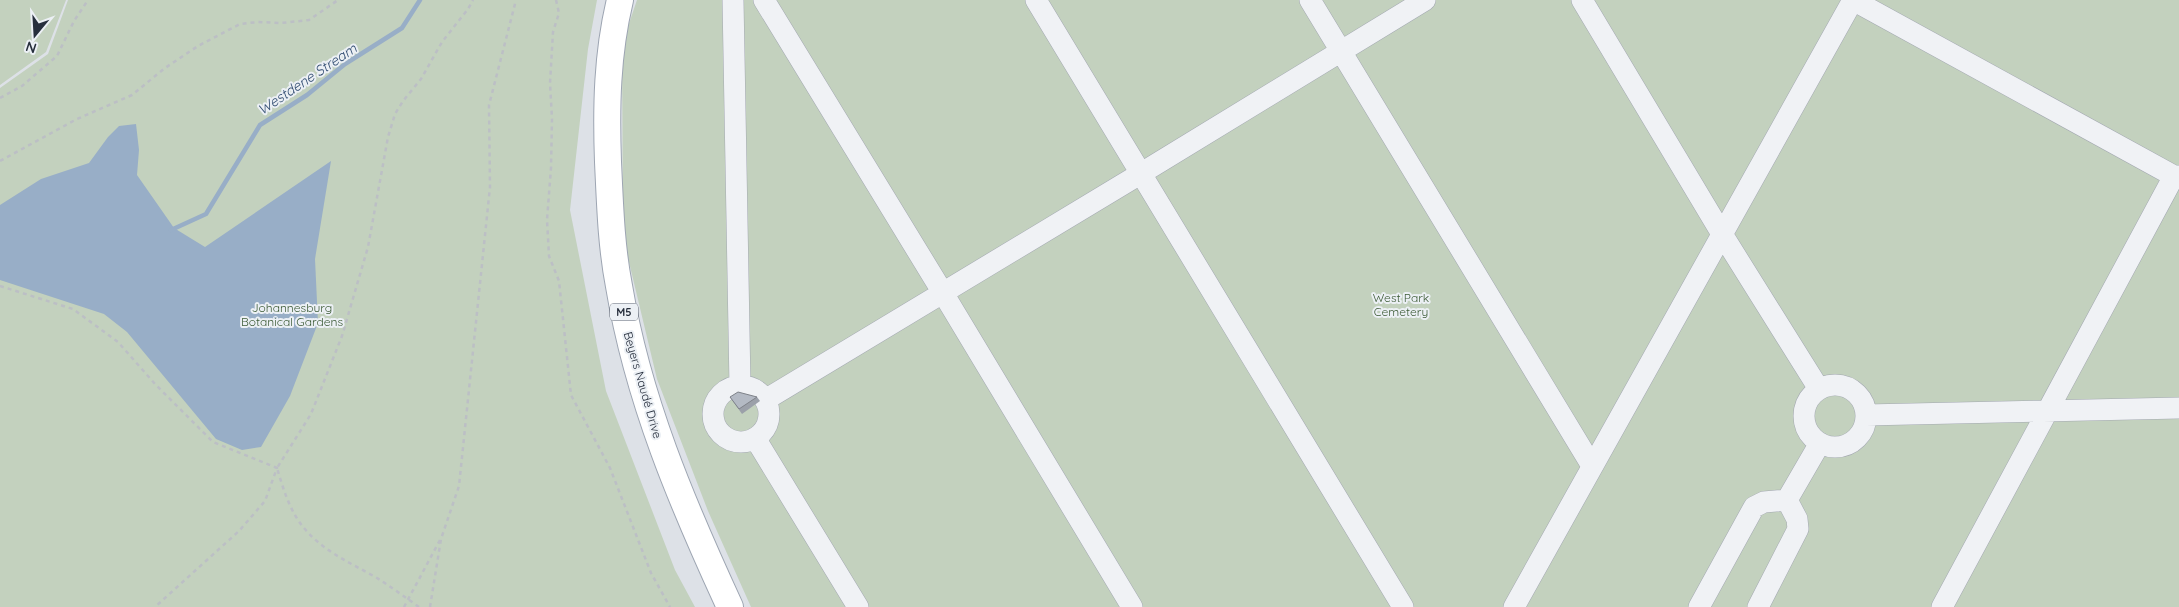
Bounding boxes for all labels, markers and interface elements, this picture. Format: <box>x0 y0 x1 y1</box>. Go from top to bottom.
north arrow <box>10 10 60 60</box>
text: N <box>23 37 39 58</box>
water label: Westdene Stream <box>254 39 360 119</box>
park label: West Park Cemetery <box>1373 290 1429 319</box>
park label: Johannesburg Botanical Gardens <box>241 300 343 329</box>
road number: M5 <box>610 304 638 320</box>
street label: Beyers Naudé Drive <box>621 330 665 440</box>

